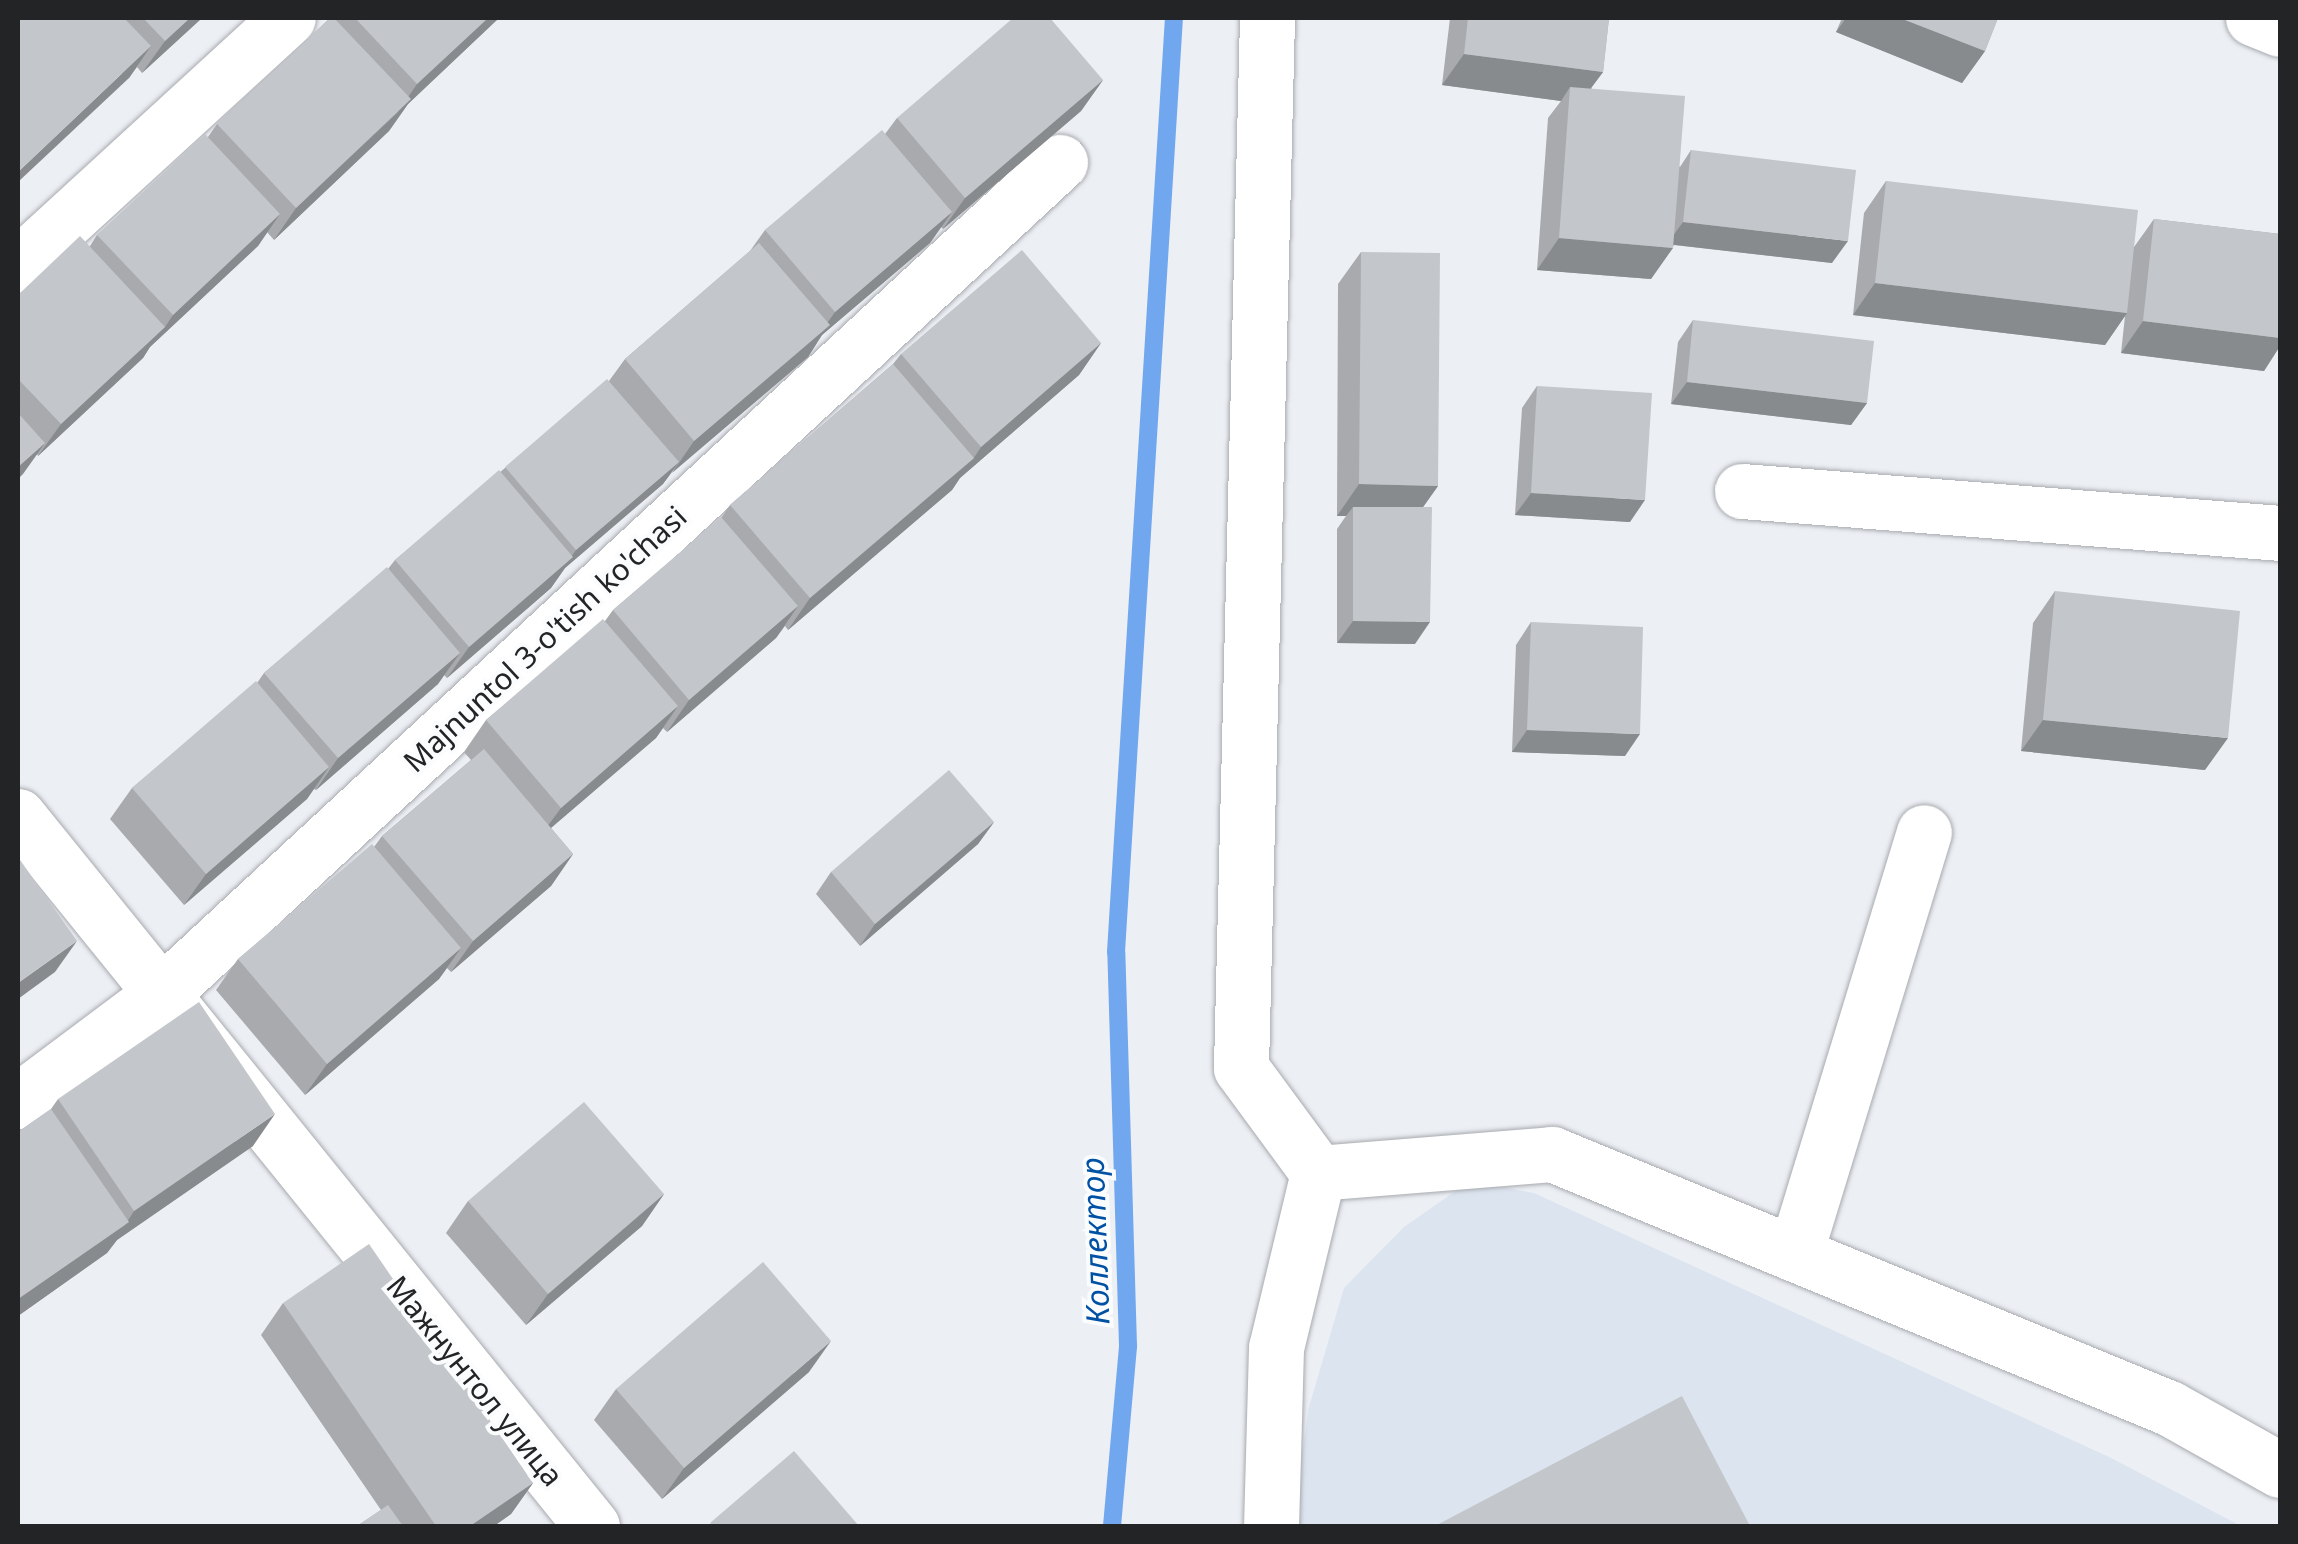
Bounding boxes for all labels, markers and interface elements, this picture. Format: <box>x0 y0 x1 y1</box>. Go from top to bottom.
street label: Majnuntol 3-o'tish ko'chasi <box>396 499 694 779</box>
water label: Коллектор <box>1073 1157 1117 1325</box>
street label: Мажнунтол улица <box>379 1269 571 1493</box>

